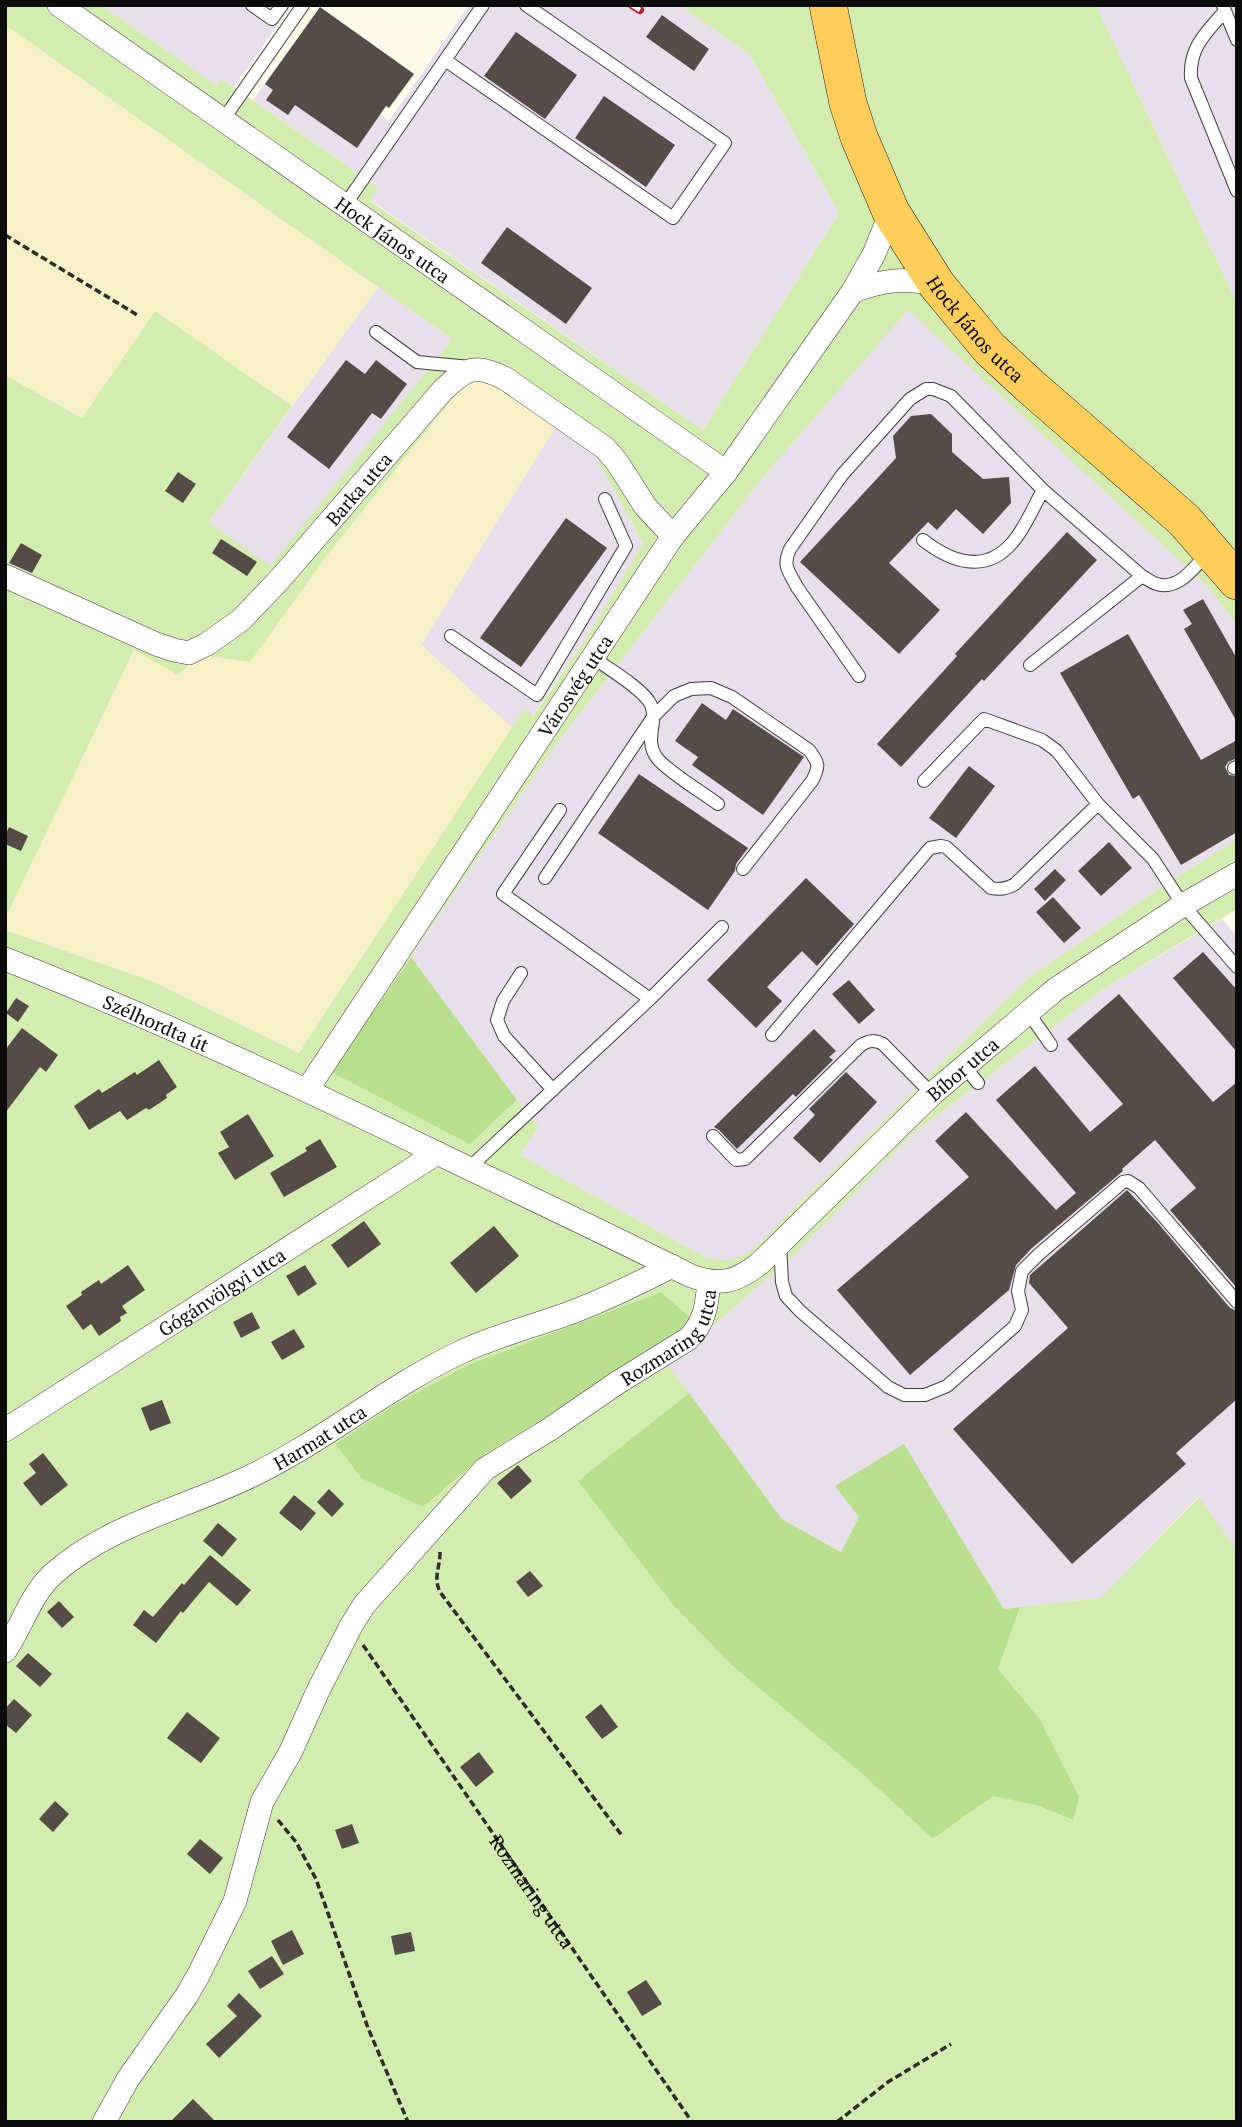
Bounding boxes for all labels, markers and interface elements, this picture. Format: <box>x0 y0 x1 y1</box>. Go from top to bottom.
street label: Hock János utca <box>331 190 456 288</box>
street label: Hock János utca <box>922 271 1030 387</box>
street label: Barka utca <box>320 446 397 530</box>
street label: Városvég utca <box>531 629 617 741</box>
street label: Szélhordta út <box>99 988 213 1057</box>
street label: Bíbor utca <box>921 1031 1004 1106</box>
street label: Gógánvölgyi utca <box>153 1241 290 1341</box>
street label: Rozmaring utca <box>615 1287 721 1391</box>
street label: Harmat utca <box>268 1398 371 1475</box>
street label: Rozmaring utca <box>485 1829 581 1953</box>

